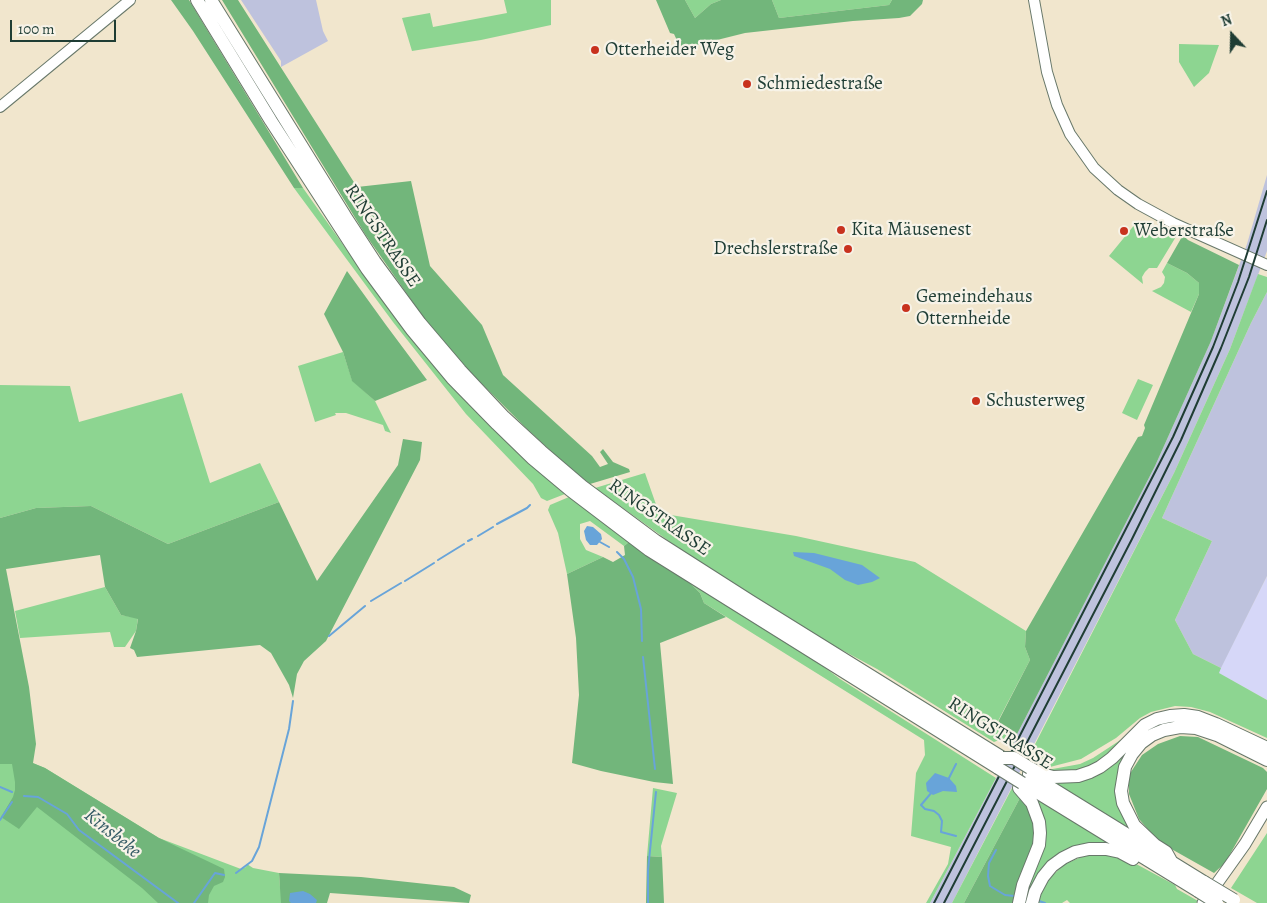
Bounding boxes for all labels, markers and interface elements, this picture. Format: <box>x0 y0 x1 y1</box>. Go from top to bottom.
scale bar <box>12 10 119 42</box>
north arrow <box>1207 10 1257 60</box>
text: N <box>1218 10 1235 31</box>
text: 100 m <box>18 19 55 39</box>
place label: Otterheider Weg <box>605 39 734 61</box>
marker: Otterheider Weg <box>589 44 601 56</box>
place label: Schmiedestraße <box>757 73 883 95</box>
marker: Schmiedestraße <box>741 78 753 90</box>
street label: RINGSTRASSE <box>339 180 425 292</box>
place label: Kita Mäusenest <box>851 219 971 241</box>
place label: Weberstraße <box>1134 220 1234 242</box>
marker: Kita Mäusenest <box>835 224 847 236</box>
marker: Weberstraße <box>1118 225 1130 237</box>
place label: Drechslerstraße <box>713 238 838 260</box>
marker: Drechslerstraße <box>842 243 854 255</box>
place label: Gemeindehaus Otternheide <box>916 286 1033 330</box>
marker: Gemeindehaus Otternheide <box>900 302 912 314</box>
place label: Schusterweg <box>986 390 1085 412</box>
marker: Schusterweg <box>970 395 982 407</box>
street label: RINGSTRASSE <box>604 474 714 562</box>
street label: RINGSTRASSE <box>943 693 1057 775</box>
water label: Kinsbeke <box>79 804 145 864</box>

